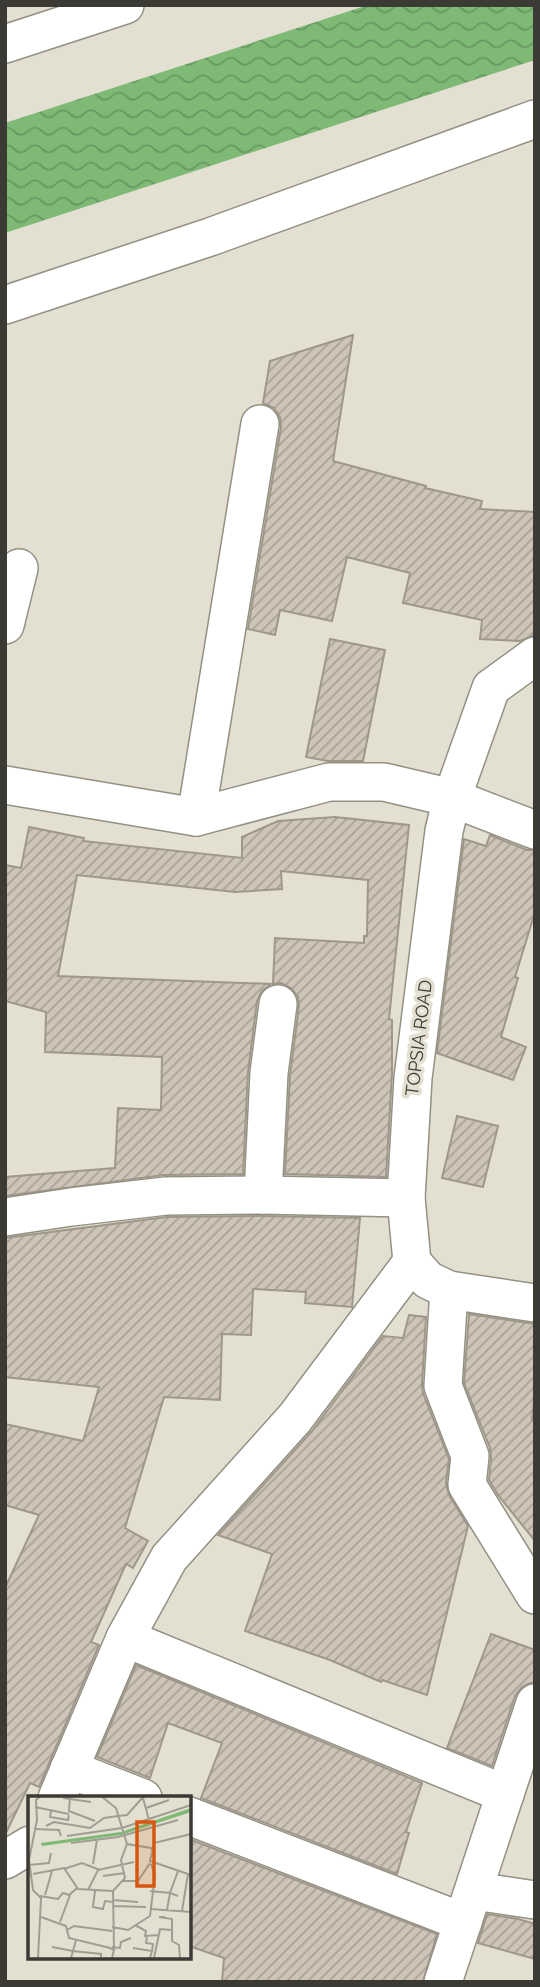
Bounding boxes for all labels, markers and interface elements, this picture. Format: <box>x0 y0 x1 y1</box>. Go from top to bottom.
street label: TOPSIA ROAD <box>401 979 436 1097</box>
inset map <box>28 1796 191 1959</box>

